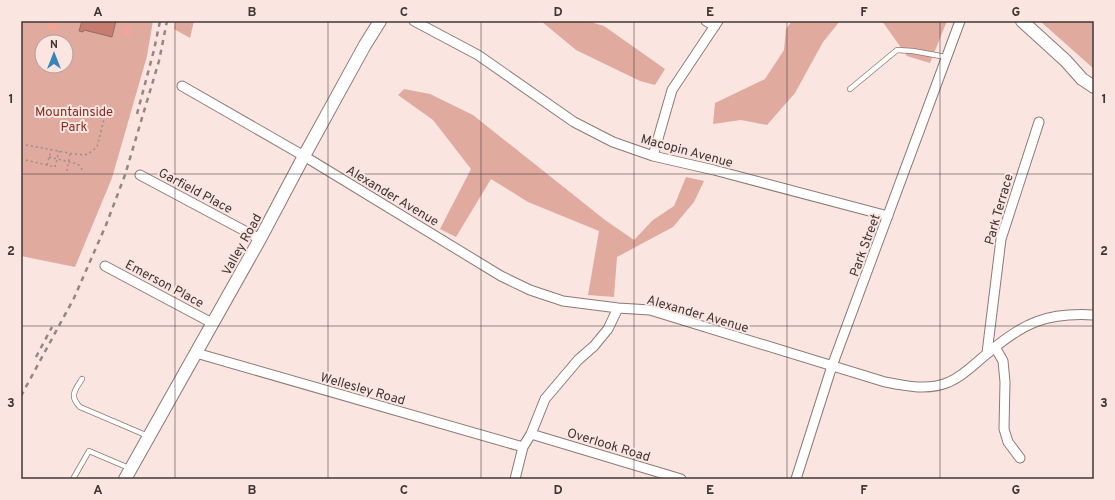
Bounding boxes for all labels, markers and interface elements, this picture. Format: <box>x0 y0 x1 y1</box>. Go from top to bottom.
text: A <box>93 5 103 21</box>
text: B <box>248 5 257 21</box>
text: C <box>400 5 408 21</box>
text: D <box>553 5 563 21</box>
text: E <box>706 5 714 21</box>
text: F <box>860 5 868 21</box>
text: G <box>1012 5 1021 21</box>
north arrow <box>34 34 74 74</box>
text: N <box>50 38 58 52</box>
text: 1 <box>8 92 14 108</box>
text: 1 <box>1101 92 1107 108</box>
park label: Mountainside Park <box>35 105 113 136</box>
street label: Macopin Avenue <box>639 132 734 172</box>
street label: Alexander Avenue <box>343 163 441 231</box>
street label: Garfield Place <box>155 166 235 218</box>
street label: Park Terrace <box>982 172 1018 247</box>
street label: Valley Road <box>219 211 266 279</box>
street label: Park Street <box>847 212 885 279</box>
text: 2 <box>7 244 15 260</box>
text: 2 <box>1100 244 1108 260</box>
street label: Emerson Place <box>122 257 206 312</box>
street label: Alexander Avenue <box>645 293 750 337</box>
street label: Wellesley Road <box>318 370 407 410</box>
text: 3 <box>7 396 15 412</box>
text: 3 <box>1100 396 1108 412</box>
street label: Overlook Road <box>565 426 652 466</box>
text: A <box>93 483 103 499</box>
text: B <box>248 483 257 499</box>
text: C <box>400 483 408 499</box>
text: D <box>553 483 563 499</box>
text: E <box>706 483 714 499</box>
text: F <box>860 483 868 499</box>
text: G <box>1012 483 1021 499</box>

